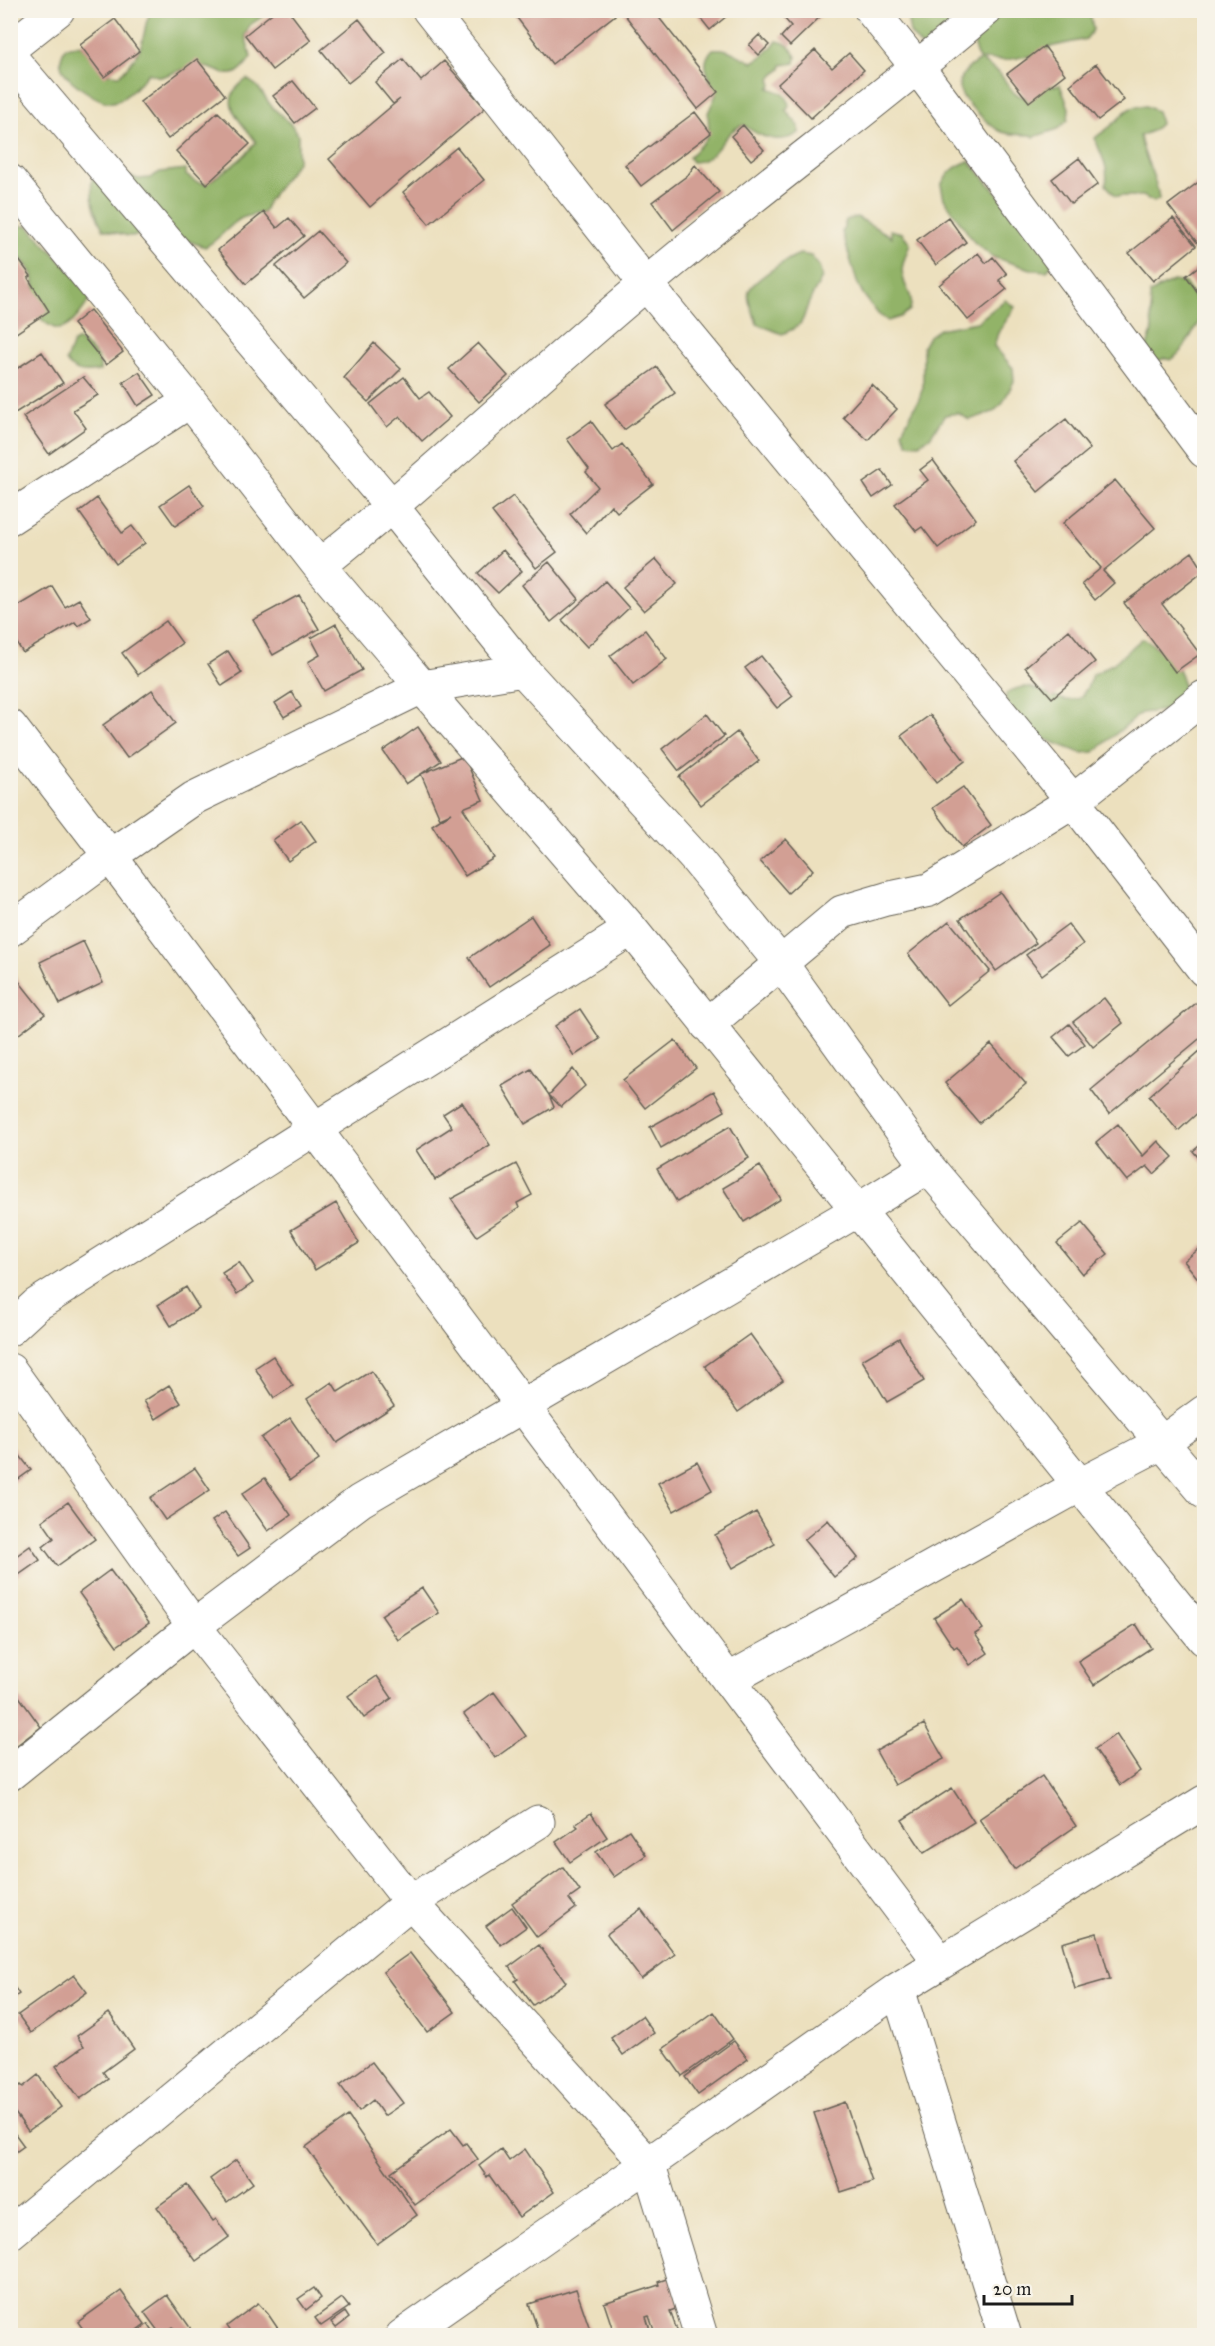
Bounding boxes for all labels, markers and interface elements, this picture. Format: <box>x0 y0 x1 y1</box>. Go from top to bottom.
scale bar <box>984 2268 1072 2306</box>
text: 20 m <box>993 2278 1031 2300</box>

